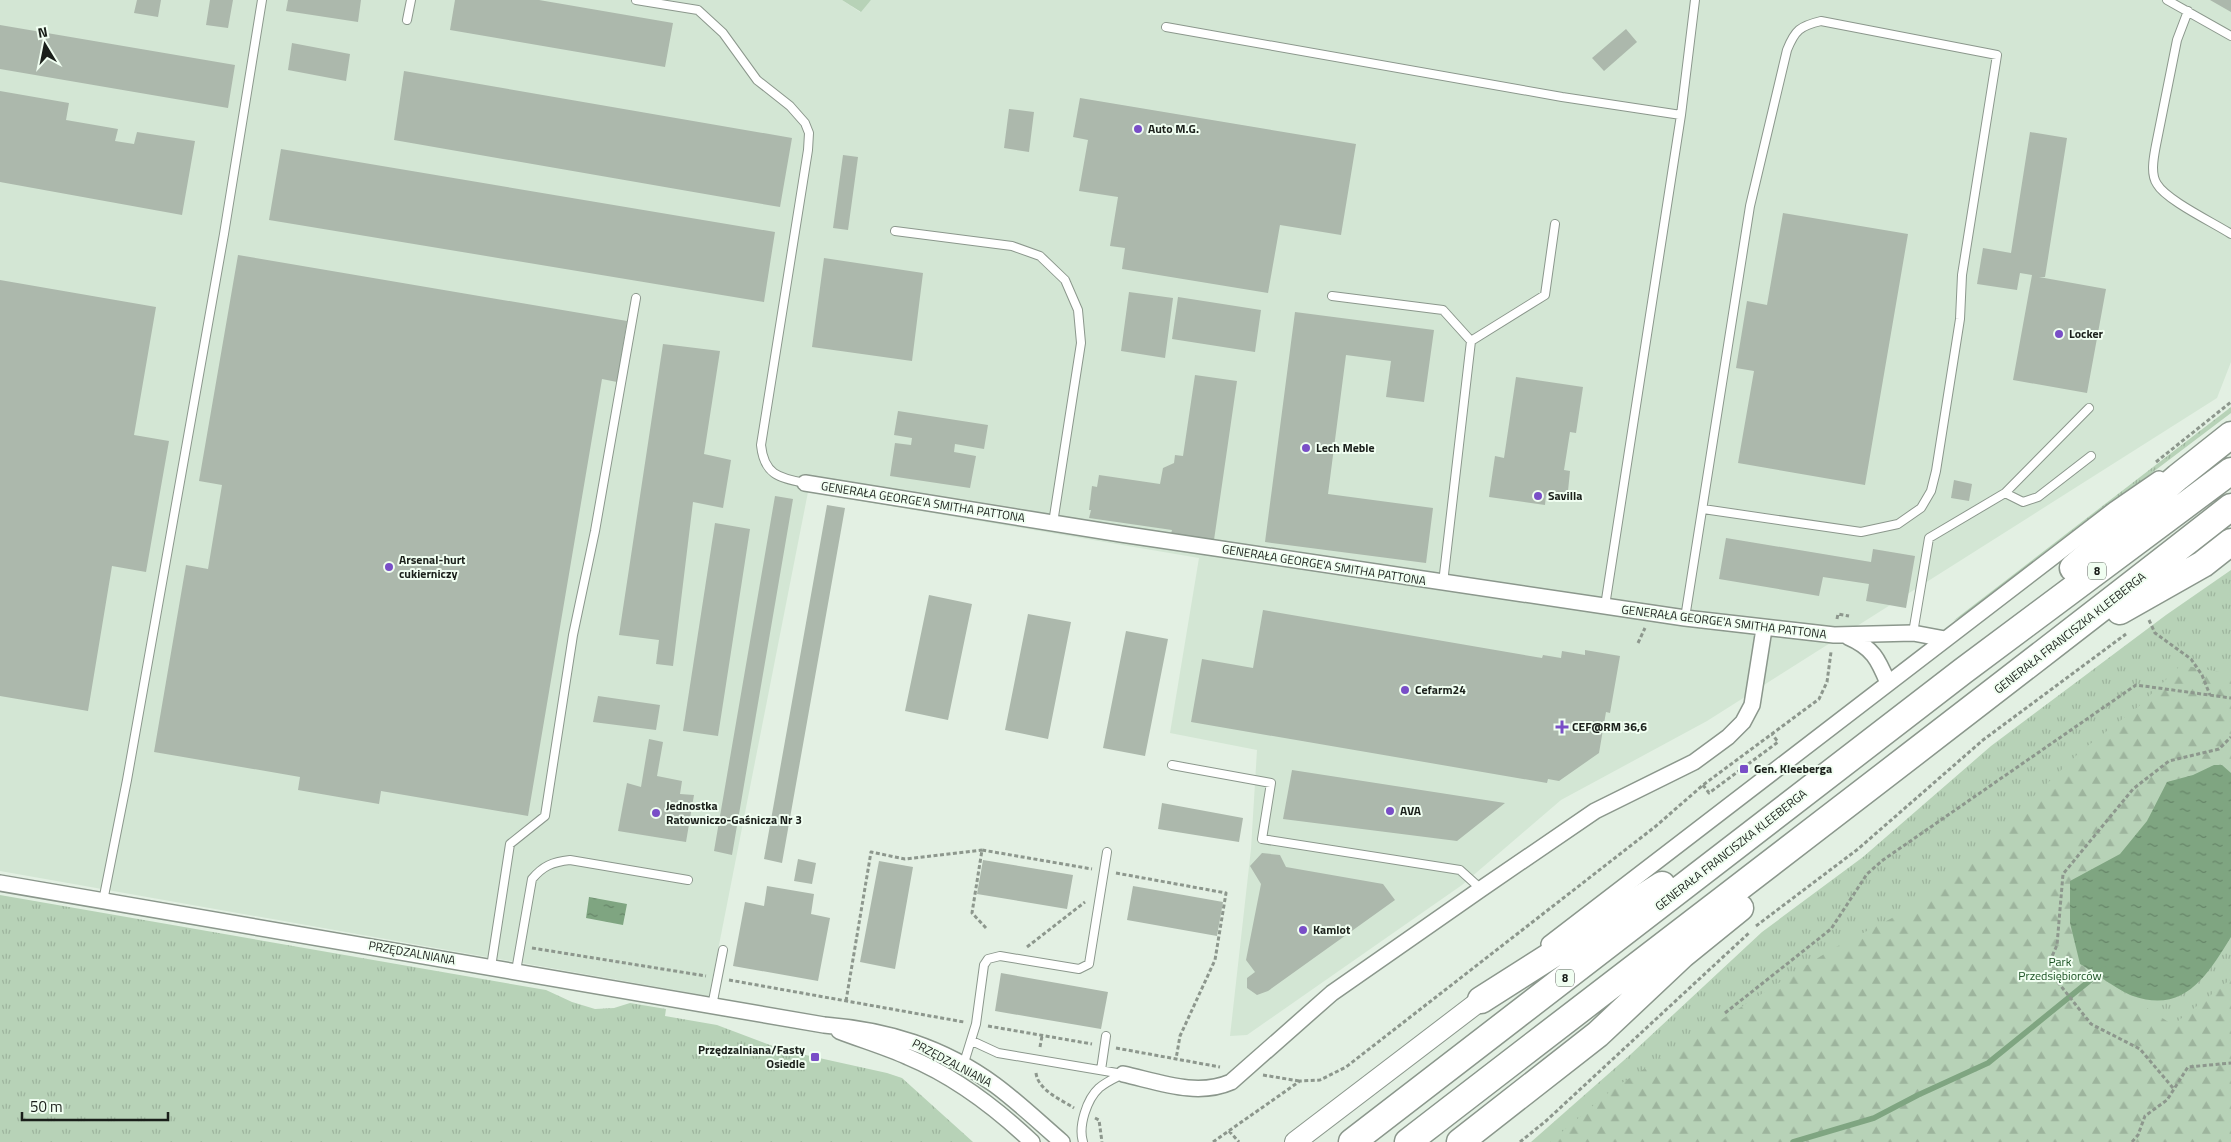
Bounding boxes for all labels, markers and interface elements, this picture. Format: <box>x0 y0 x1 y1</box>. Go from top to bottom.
north arrow <box>20 20 70 70</box>
text: N <box>36 21 49 43</box>
place label: Auto M.G. <box>1148 119 1199 138</box>
marker: Auto M.G. <box>1132 123 1144 135</box>
place label: Locker <box>2069 324 2104 343</box>
marker: Locker <box>2053 328 2065 340</box>
place label: Lech Meble <box>1316 438 1375 457</box>
marker: Lech Meble <box>1300 442 1312 454</box>
street label: GENERAŁA GEORGE'A SMITHA PATTONA <box>820 476 1027 527</box>
place label: Savilla <box>1548 486 1582 505</box>
marker: Savilla <box>1532 490 1544 502</box>
street label: GENERAŁA GEORGE'A SMITHA PATTONA <box>1221 539 1428 590</box>
place label: Arsenal-hurt cukierniczy <box>399 550 466 583</box>
marker: Arsenal-hurt cukierniczy <box>383 561 395 573</box>
road number: 8 <box>2088 562 2106 580</box>
street label: GENERAŁA FRANCISZKA KLEEBERGA <box>1990 567 2150 698</box>
street label: GENERAŁA GEORGE'A SMITHA PATTONA <box>1620 599 1828 644</box>
place label: Cefarm24 <box>1415 680 1466 699</box>
marker: Cefarm24 <box>1399 684 1411 696</box>
place label: CEF@RM 36,6 <box>1572 717 1647 736</box>
marker: CEF@RM 36,6 <box>1556 721 1568 733</box>
place label: Gen. Kleeberga <box>1754 759 1832 778</box>
marker: Gen. Kleeberga <box>1738 763 1750 775</box>
street label: GENERAŁA FRANCISZKA KLEEBERGA <box>1651 784 1811 915</box>
place label: Jednostka Ratowniczo-Gaśnicza Nr 3 <box>666 796 802 829</box>
place label: AVA <box>1400 801 1422 820</box>
marker: AVA <box>1384 805 1396 817</box>
marker: Jednostka Ratowniczo-Gaśnicza Nr 3 <box>650 807 662 819</box>
place label: Kamlot <box>1313 920 1351 939</box>
marker: Kamlot <box>1297 924 1309 936</box>
street label: PRZĘDZALNIANA <box>367 936 457 970</box>
park label: Park Przedsiębiorców <box>2018 952 2102 985</box>
road number: 8 <box>1556 970 1574 986</box>
street label: PRZĘDZALNIANA <box>909 1034 996 1092</box>
place label: Przędzalniana/Fasty Osiedle <box>698 1040 805 1073</box>
marker: Przędzalniana/Fasty Osiedle <box>809 1051 821 1063</box>
scale bar <box>22 1090 169 1122</box>
text: 50 m <box>30 1095 63 1118</box>

